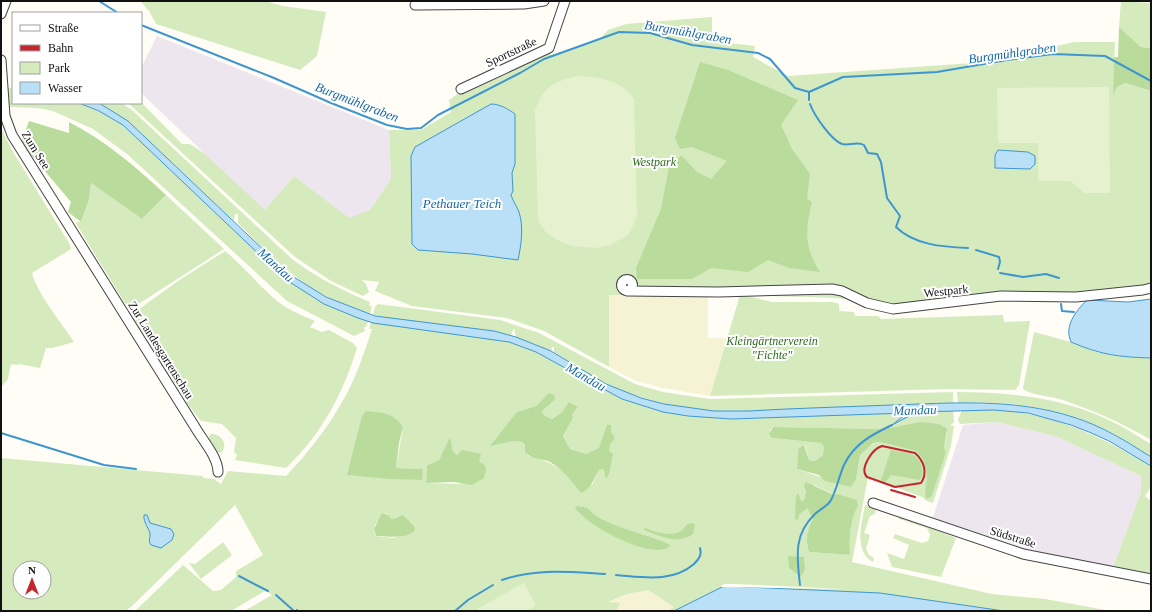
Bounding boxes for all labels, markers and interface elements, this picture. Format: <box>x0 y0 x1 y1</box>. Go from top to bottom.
legend <box>12 12 142 104</box>
water label: Burgmühlgraben <box>643 17 733 47</box>
text: Straße <box>48 21 79 35</box>
street label: Sportstraße <box>483 34 539 70</box>
water label: Burgmühlgraben <box>967 39 1057 67</box>
text: Bahn <box>48 41 73 55</box>
text: Park <box>48 61 70 75</box>
water label: Burgmühlgraben <box>313 79 401 125</box>
text: Wasser <box>48 81 82 95</box>
street label: Zum See <box>19 128 53 172</box>
park label: Westpark <box>632 155 677 169</box>
water label: Pethauer Teich <box>422 196 501 211</box>
water label: Mandau <box>254 244 297 285</box>
street label: Westpark <box>923 282 969 300</box>
street label: Zur Landesgartenschau <box>125 299 197 401</box>
park label: Kleingärtnerverein "Fichte" <box>725 334 818 362</box>
water label: Mandau <box>563 359 609 395</box>
water label: Mandau <box>892 402 937 418</box>
street label: Südstraße <box>988 523 1038 551</box>
north arrow <box>12 560 52 600</box>
text: N <box>28 564 36 576</box>

